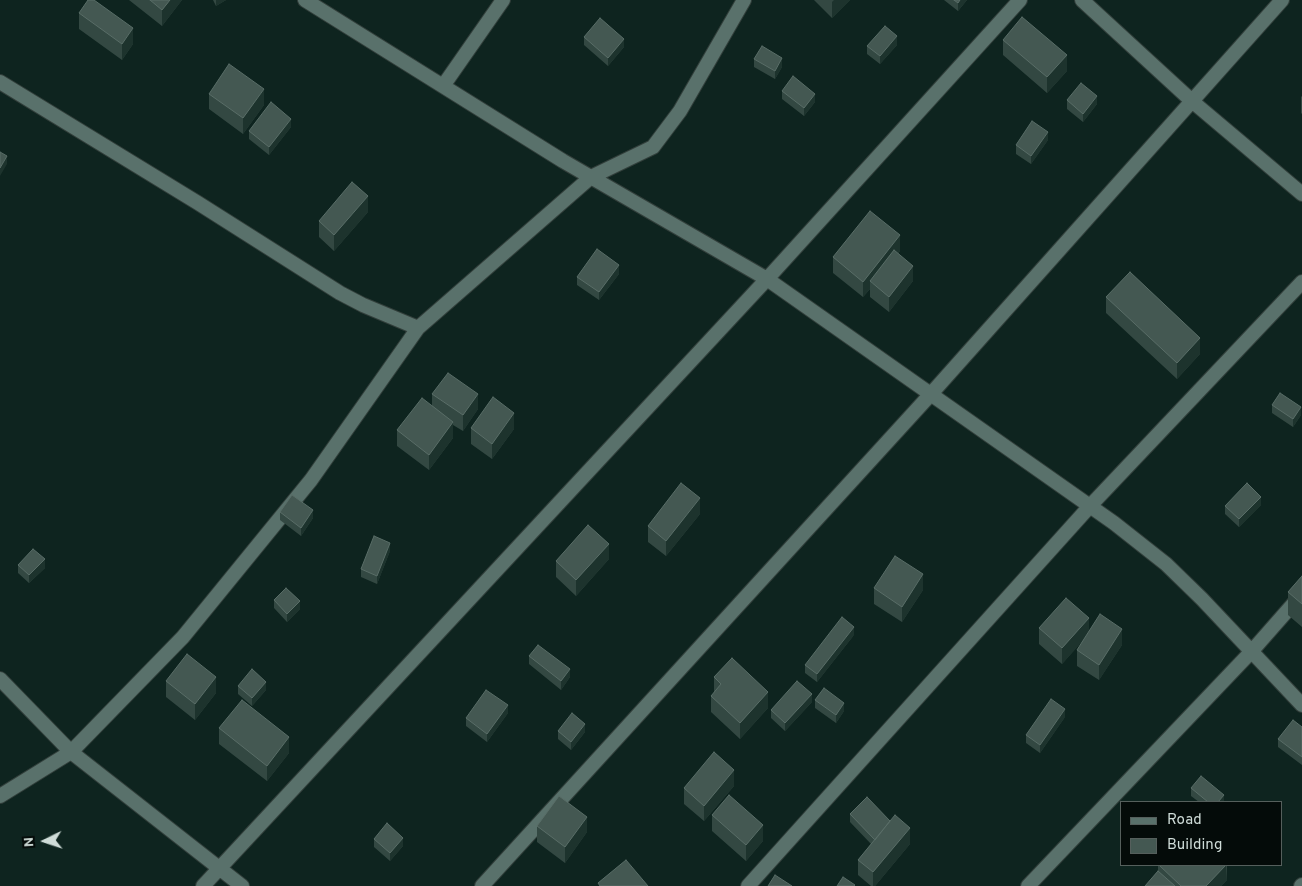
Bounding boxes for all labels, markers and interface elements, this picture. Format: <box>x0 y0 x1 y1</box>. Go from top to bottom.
legend <box>1120 801 1282 866</box>
text: Road <box>1167 811 1202 830</box>
north arrow <box>20 816 70 866</box>
text: N <box>21 836 38 848</box>
text: Building <box>1167 836 1222 855</box>

